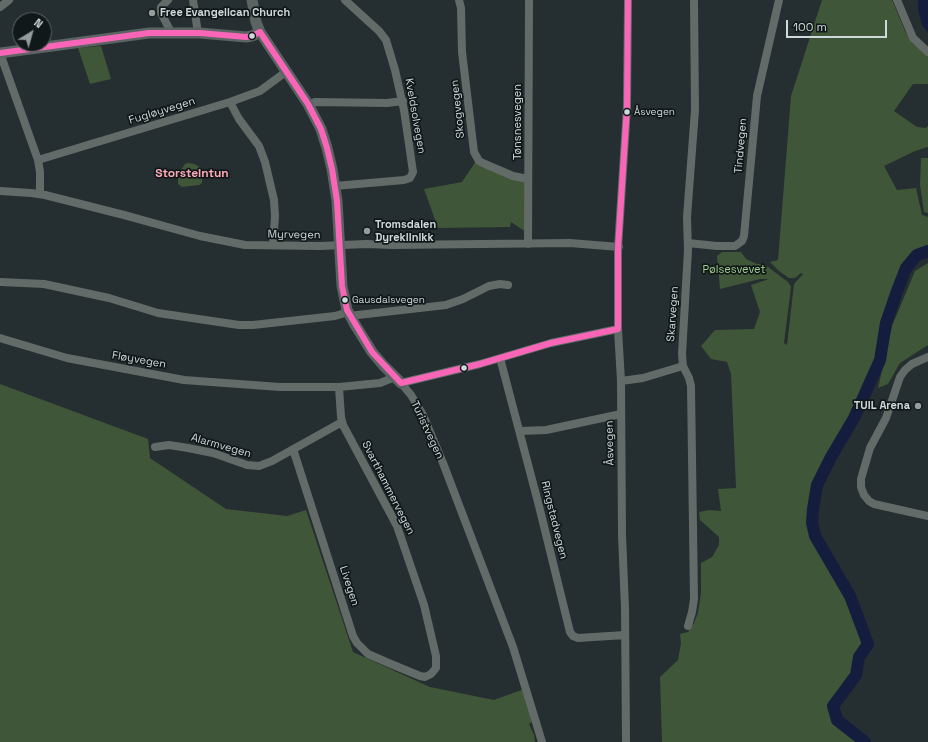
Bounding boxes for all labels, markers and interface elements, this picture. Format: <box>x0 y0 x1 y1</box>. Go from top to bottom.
place label: Free Evangelican Church <box>160 6 290 20</box>
marker: Free Evangelican Church <box>147 8 157 18</box>
north arrow <box>12 12 52 52</box>
scale bar <box>788 12 889 38</box>
text: N <box>31 15 46 31</box>
text: 100 m <box>793 19 827 35</box>
unlabelled marker <box>247 31 257 41</box>
street label: Kveldsolvegen <box>402 77 428 155</box>
street label: Skogvegen <box>448 79 468 139</box>
street label: Tønsnesvegen <box>511 84 525 160</box>
street label: Fugløyvegen <box>127 95 197 127</box>
place label: Åsvegen <box>634 106 675 118</box>
marker: Åsvegen <box>622 107 632 117</box>
street label: Tindvegen <box>732 118 750 174</box>
district label: Storsteintun <box>155 167 229 181</box>
place label: Tromsdalen Dyreklinikk <box>375 218 436 244</box>
marker: Tromsdalen Dyreklinikk <box>362 226 372 236</box>
street label: Myrvegen <box>267 228 321 242</box>
park label: Pølsesvevet <box>703 263 765 277</box>
street label: Skarvegen <box>664 286 682 342</box>
place label: Gausdalsvegen <box>352 294 425 306</box>
marker: Gausdalsvegen <box>340 295 350 305</box>
street label: Fløyvegen <box>111 349 167 371</box>
unlabelled marker <box>459 363 469 373</box>
street label: Turistvegen <box>408 399 446 461</box>
place label: TUIL Arena <box>854 399 910 413</box>
marker: TUIL Arena <box>913 401 923 411</box>
street label: Åsvegen <box>603 420 617 466</box>
street label: Alarmvegen <box>189 431 253 461</box>
street label: Svarthammervegen <box>359 439 417 537</box>
street label: Ringstadvegen <box>538 480 570 560</box>
street label: Livegen <box>336 564 362 608</box>

